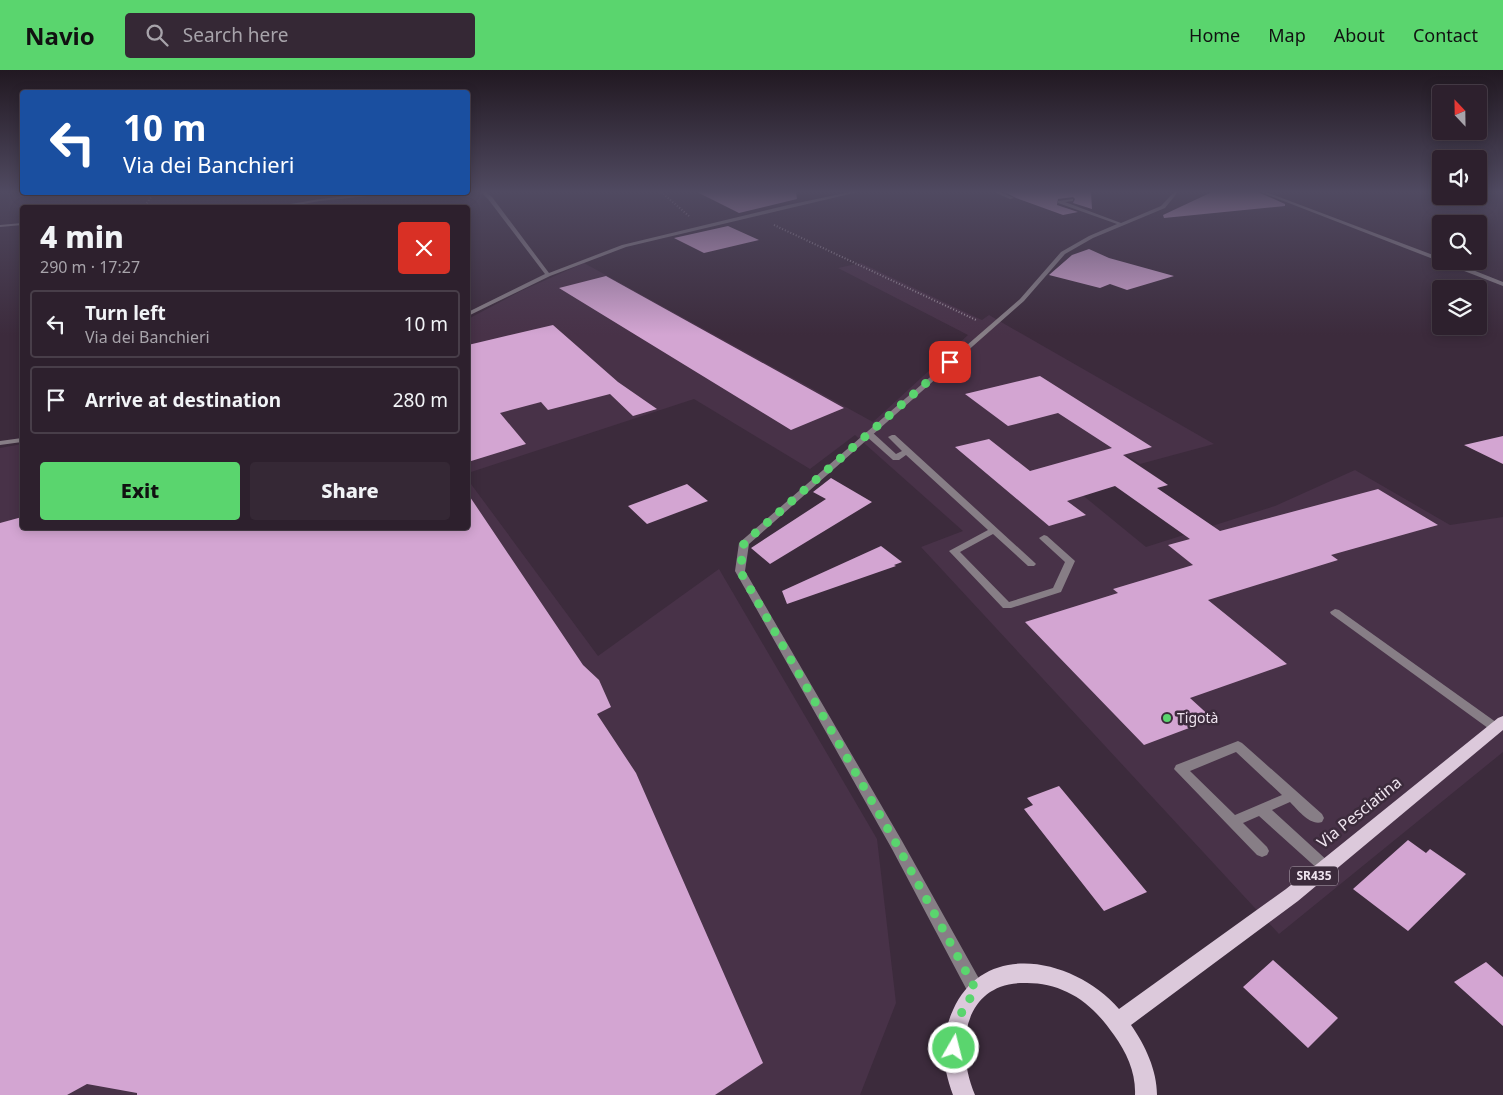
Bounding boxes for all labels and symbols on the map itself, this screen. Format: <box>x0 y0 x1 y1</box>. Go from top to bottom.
north arrow <box>1432 85 1488 140</box>
pin <box>929 341 971 383</box>
place label: Tigotà <box>1177 708 1218 727</box>
marker: Tigotà <box>1161 712 1173 724</box>
street label: Via Pesciatina <box>1312 771 1406 853</box>
road number: SR435 <box>1290 866 1338 886</box>
position arrow <box>927 1021 979 1073</box>

